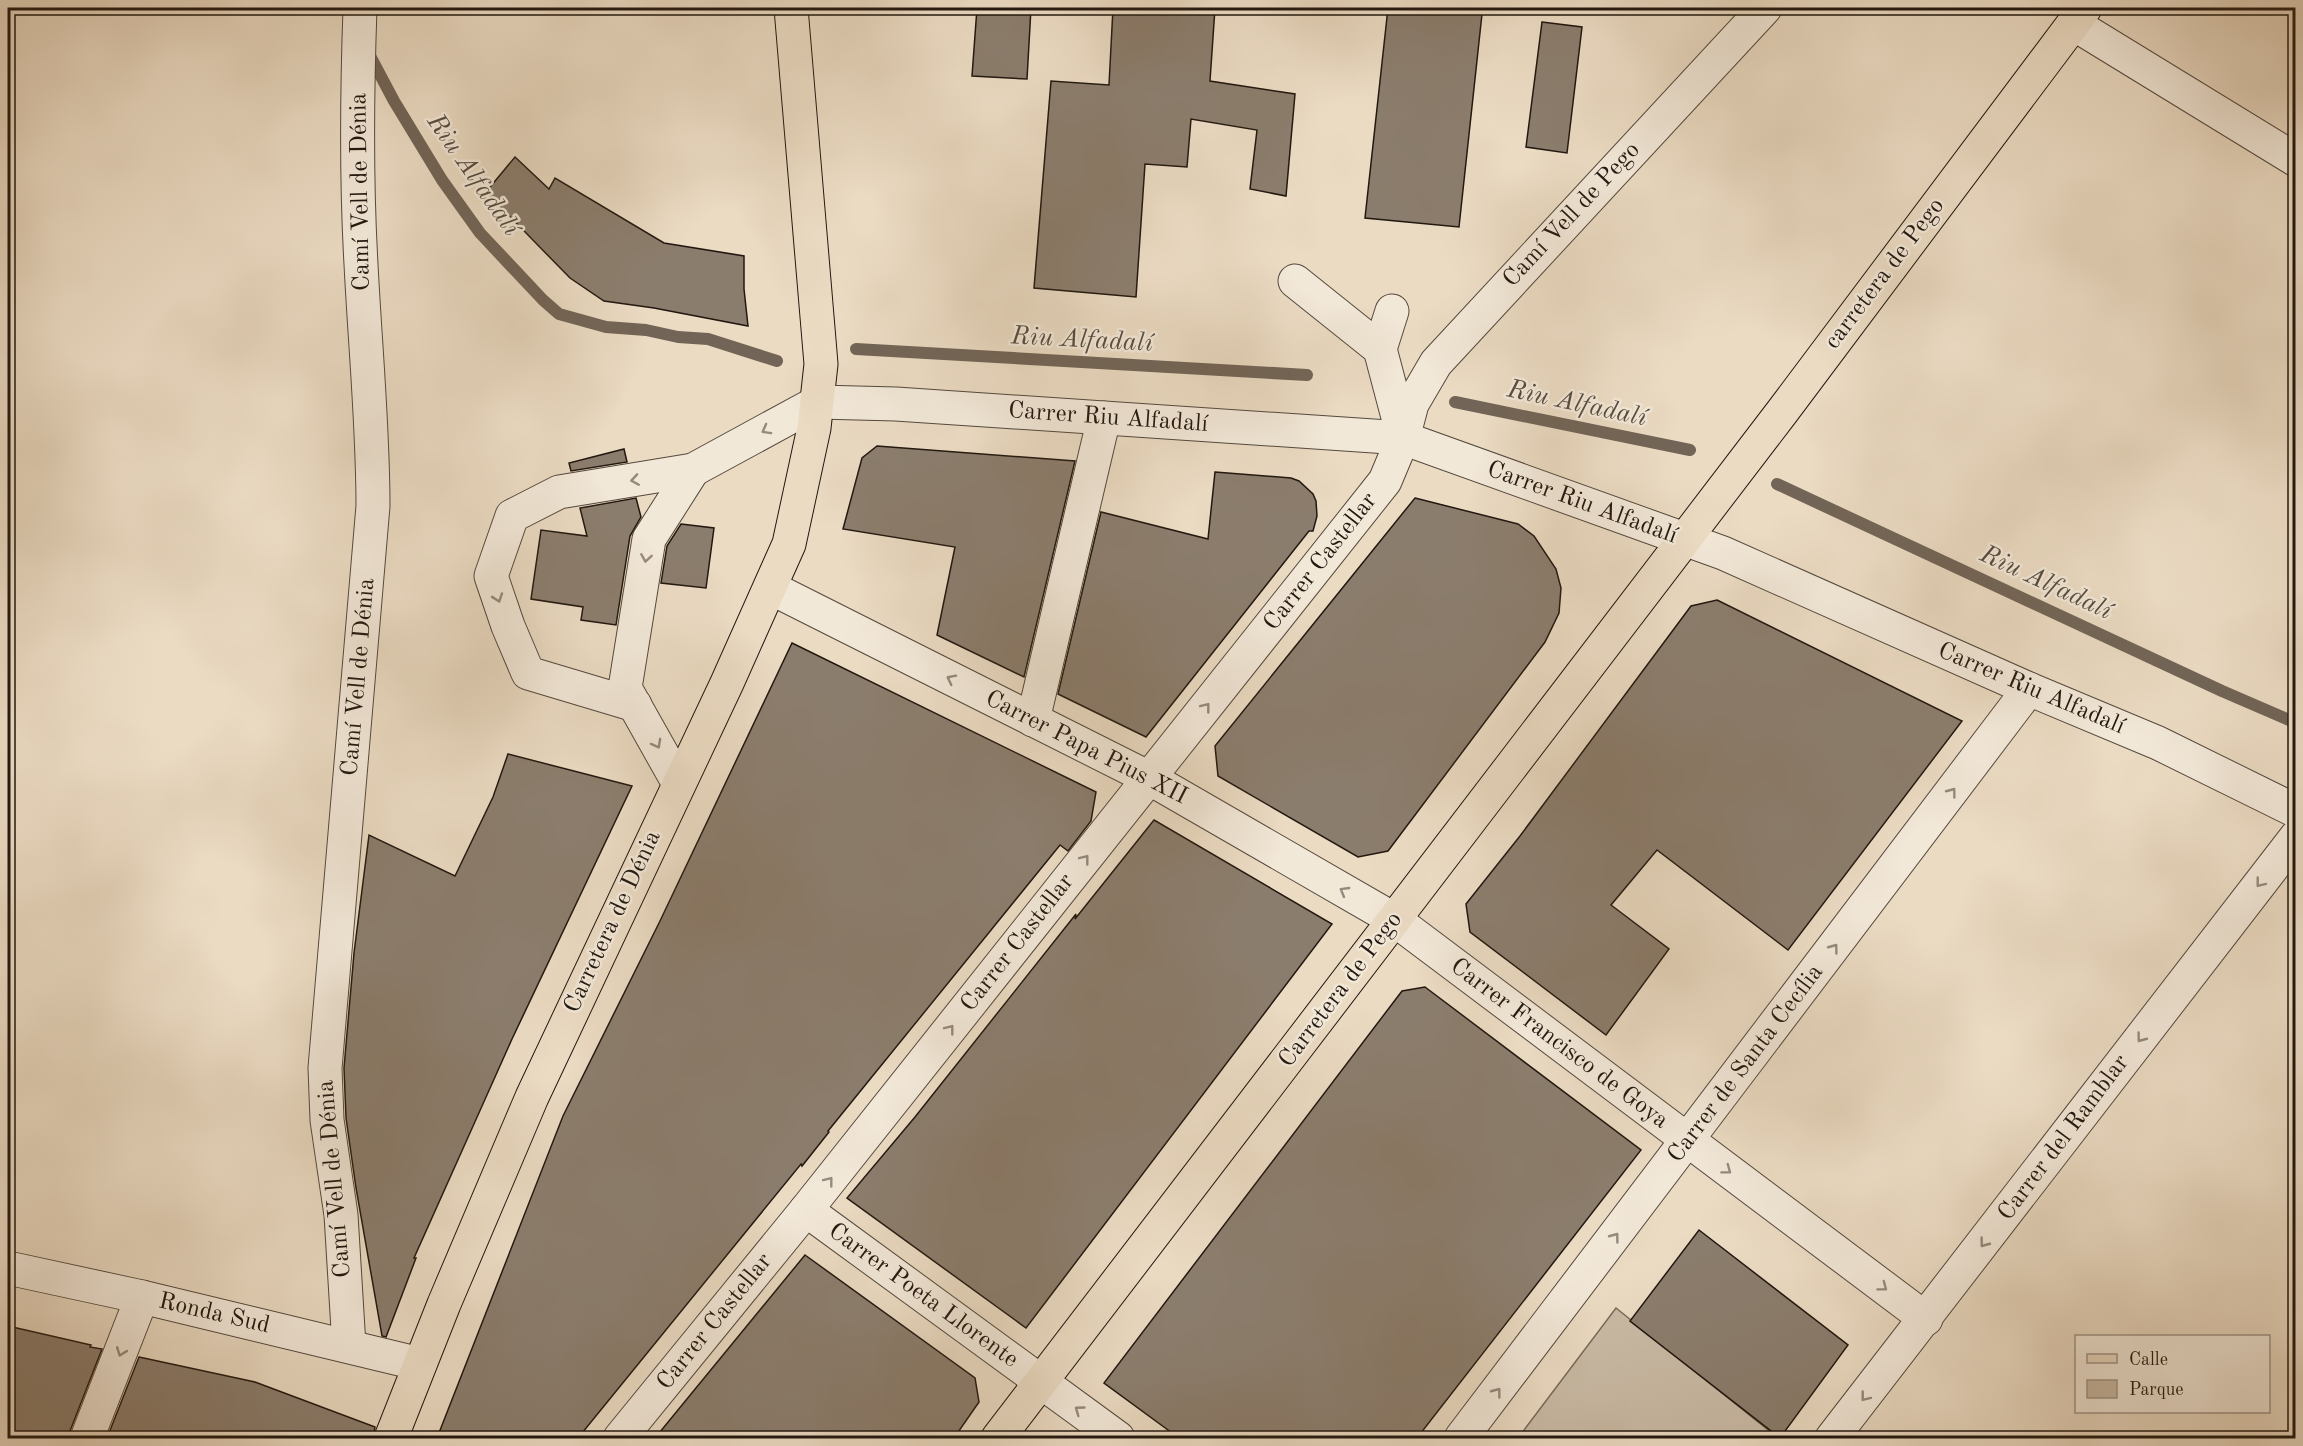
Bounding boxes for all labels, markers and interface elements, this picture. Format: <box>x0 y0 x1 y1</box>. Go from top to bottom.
street label: Camí Vell de Dénia <box>347 92 375 291</box>
water label: Riu Alfadalí <box>421 108 526 243</box>
street label: Camí Vell de Pego <box>1499 138 1645 292</box>
street label: carretera de Pego <box>1821 194 1949 354</box>
water label: Riu Alfadalí <box>1009 323 1156 357</box>
water label: Riu Alfadalí <box>1504 376 1652 432</box>
street label: Carrer Riu Alfadalí <box>1007 399 1209 437</box>
one-way arrow <box>762 423 772 434</box>
street label: Carrer Riu Alfadalí <box>1484 457 1681 549</box>
one-way arrow <box>630 473 640 485</box>
street label: Carrer Castellar <box>1260 488 1382 635</box>
water label: Riu Alfadalí <box>1975 541 2118 626</box>
one-way arrow <box>640 553 652 562</box>
street label: Camí Vell de Dénia <box>338 577 380 777</box>
one-way arrow <box>491 592 504 603</box>
street label: Carrer Riu Alfadalí <box>1934 639 2128 739</box>
one-way arrow <box>946 675 957 686</box>
street label: Carrer Papa Pius XII <box>981 687 1191 809</box>
one-way arrow <box>1198 702 1209 713</box>
one-way arrow <box>650 738 661 749</box>
one-way arrow <box>1944 788 1955 799</box>
street label: Carretera de Dénia <box>560 827 666 1017</box>
one-way arrow <box>1077 855 1088 866</box>
street label: Carrer Castellar <box>957 869 1079 1016</box>
one-way arrow <box>2256 876 2267 887</box>
one-way arrow <box>1340 886 1350 898</box>
street label: Carretera de Pego <box>1275 908 1407 1072</box>
one-way arrow <box>1827 943 1838 954</box>
street label: Carrer Francisco de Goya <box>1446 954 1672 1134</box>
street label: Carrer de Santa Cecília <box>1664 960 1828 1167</box>
one-way arrow <box>943 1024 954 1035</box>
one-way arrow <box>2137 1031 2148 1042</box>
street label: Carrer del Ramblar <box>1994 1051 2134 1225</box>
street label: Camí Vell de Dénia <box>314 1079 356 1279</box>
one-way arrow <box>1720 1163 1731 1174</box>
one-way arrow <box>821 1177 832 1188</box>
street label: Carrer Poeta Llorente <box>824 1219 1022 1373</box>
one-way arrow <box>1608 1233 1619 1244</box>
one-way arrow <box>1981 1236 1992 1247</box>
street label: Carrer Castellar <box>653 1249 777 1395</box>
one-way arrow <box>1876 1280 1887 1291</box>
street label: Ronda Sud <box>156 1290 272 1338</box>
legend <box>2075 1335 2270 1413</box>
one-way arrow <box>115 1346 128 1357</box>
text: Calle <box>2129 1351 2168 1369</box>
text: Parque <box>2129 1381 2184 1399</box>
one-way arrow <box>1489 1388 1500 1399</box>
one-way arrow <box>1861 1390 1872 1401</box>
one-way arrow <box>1075 1407 1086 1418</box>

